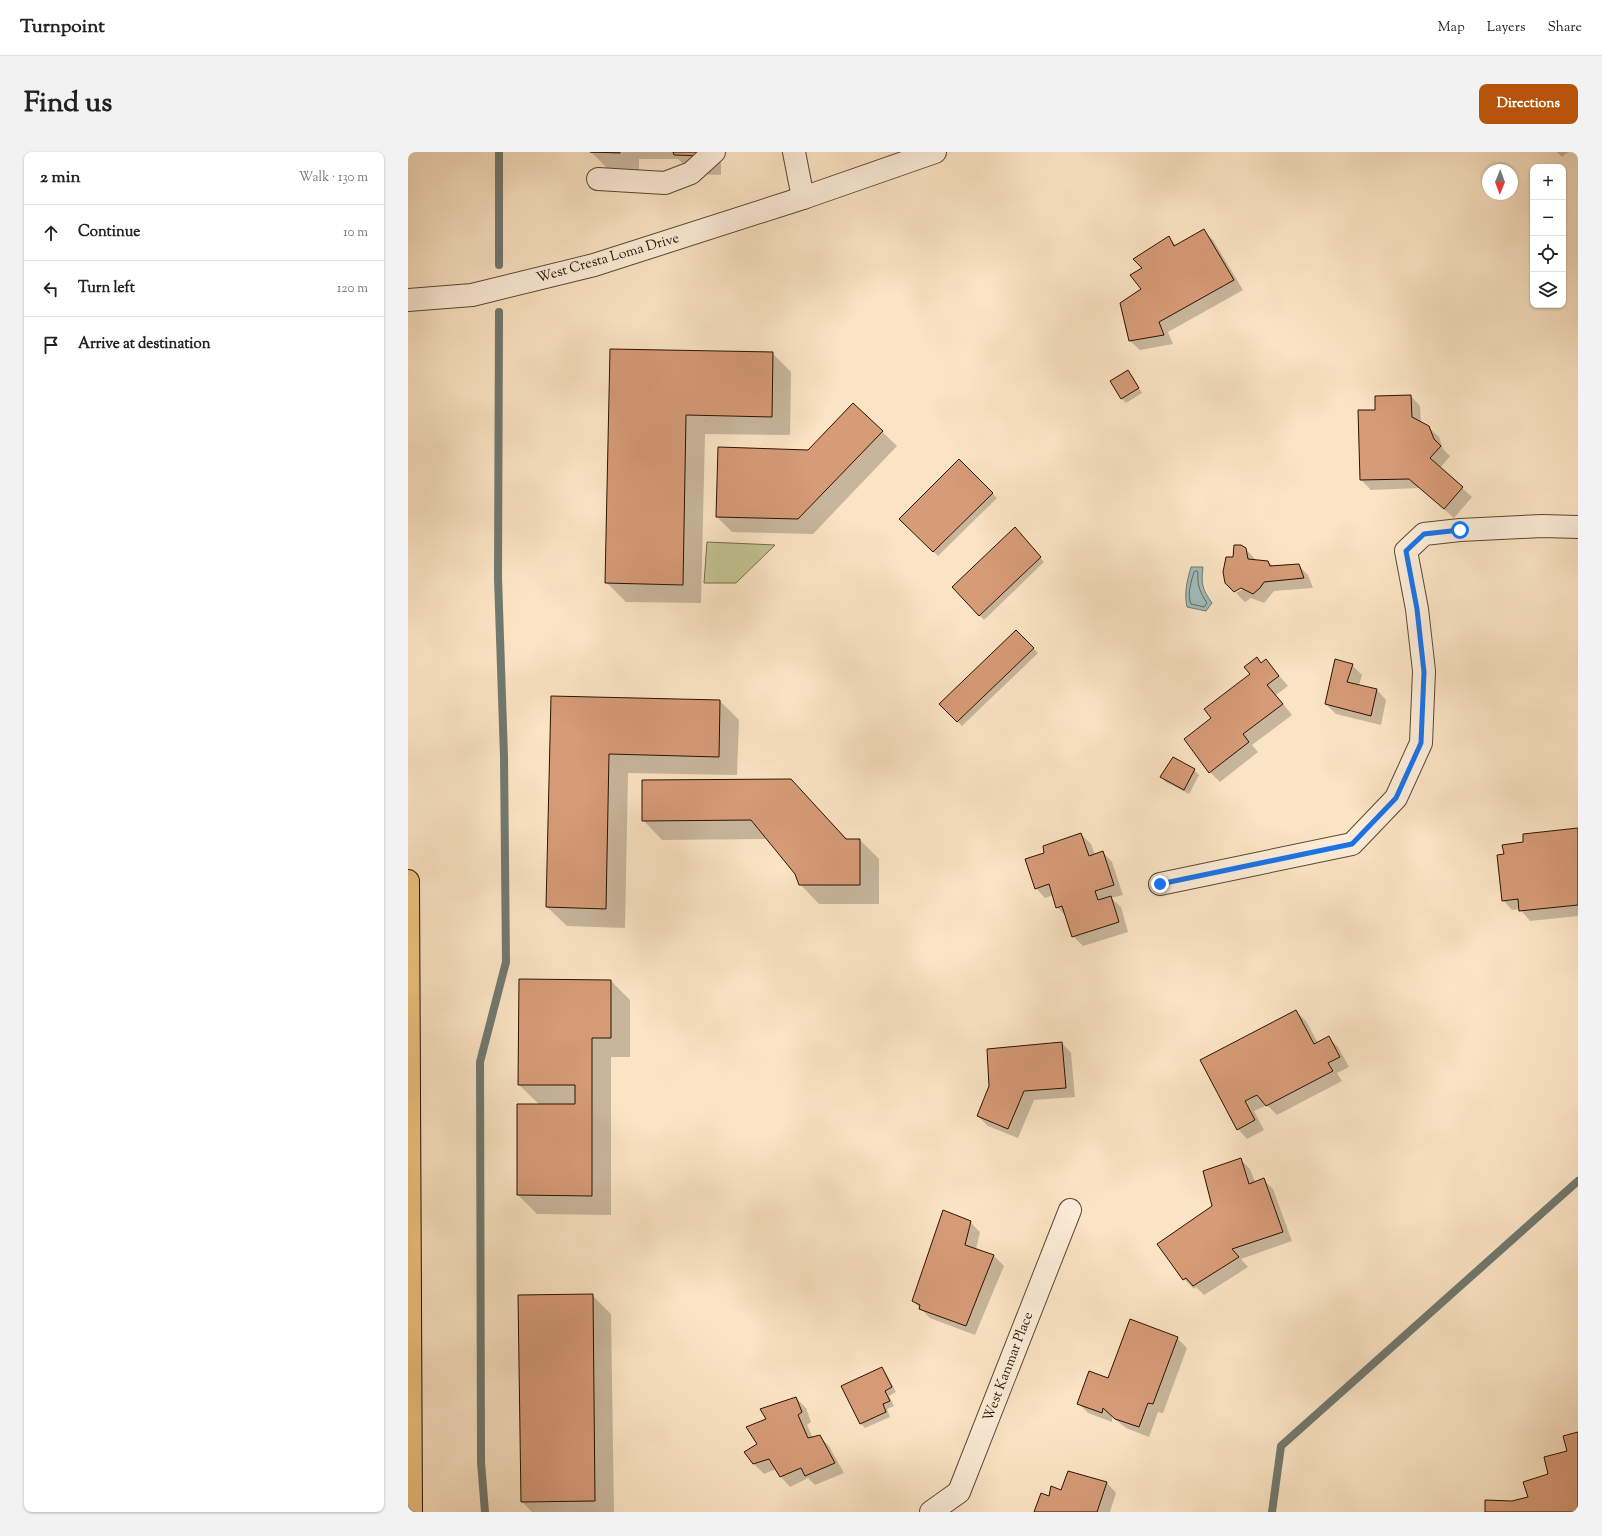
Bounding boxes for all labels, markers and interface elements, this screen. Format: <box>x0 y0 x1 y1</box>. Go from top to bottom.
text: Turnpoint <box>20 14 105 41</box>
text: Map <box>1438 18 1465 38</box>
text: Layers <box>1487 18 1525 38</box>
text: Share <box>1547 18 1582 38</box>
text: Find us <box>24 84 112 124</box>
button: Directions <box>1479 84 1578 124</box>
north arrow <box>1482 164 1518 200</box>
map controls <box>1530 164 1566 308</box>
button: + <box>1530 164 1566 200</box>
text: 2 min <box>40 166 81 190</box>
text: Walk · 130 m <box>299 169 368 187</box>
button: − <box>1530 200 1566 236</box>
icon: ahead <box>40 222 62 244</box>
text: Continue <box>78 222 140 243</box>
text: 10 m <box>343 224 368 242</box>
street label: West Cresta Loma Drive <box>534 229 682 289</box>
button: locate <box>1530 236 1566 272</box>
button: layers <box>1530 272 1566 308</box>
icon: left <box>40 278 62 300</box>
text: Turn left <box>78 278 135 299</box>
text: 120 m <box>337 280 368 298</box>
icon: arrive <box>40 334 62 356</box>
text: Arrive at destination <box>78 334 211 355</box>
route start <box>1451 521 1469 539</box>
route end <box>1151 875 1169 893</box>
street label: West Kanmar Place <box>979 1309 1039 1425</box>

